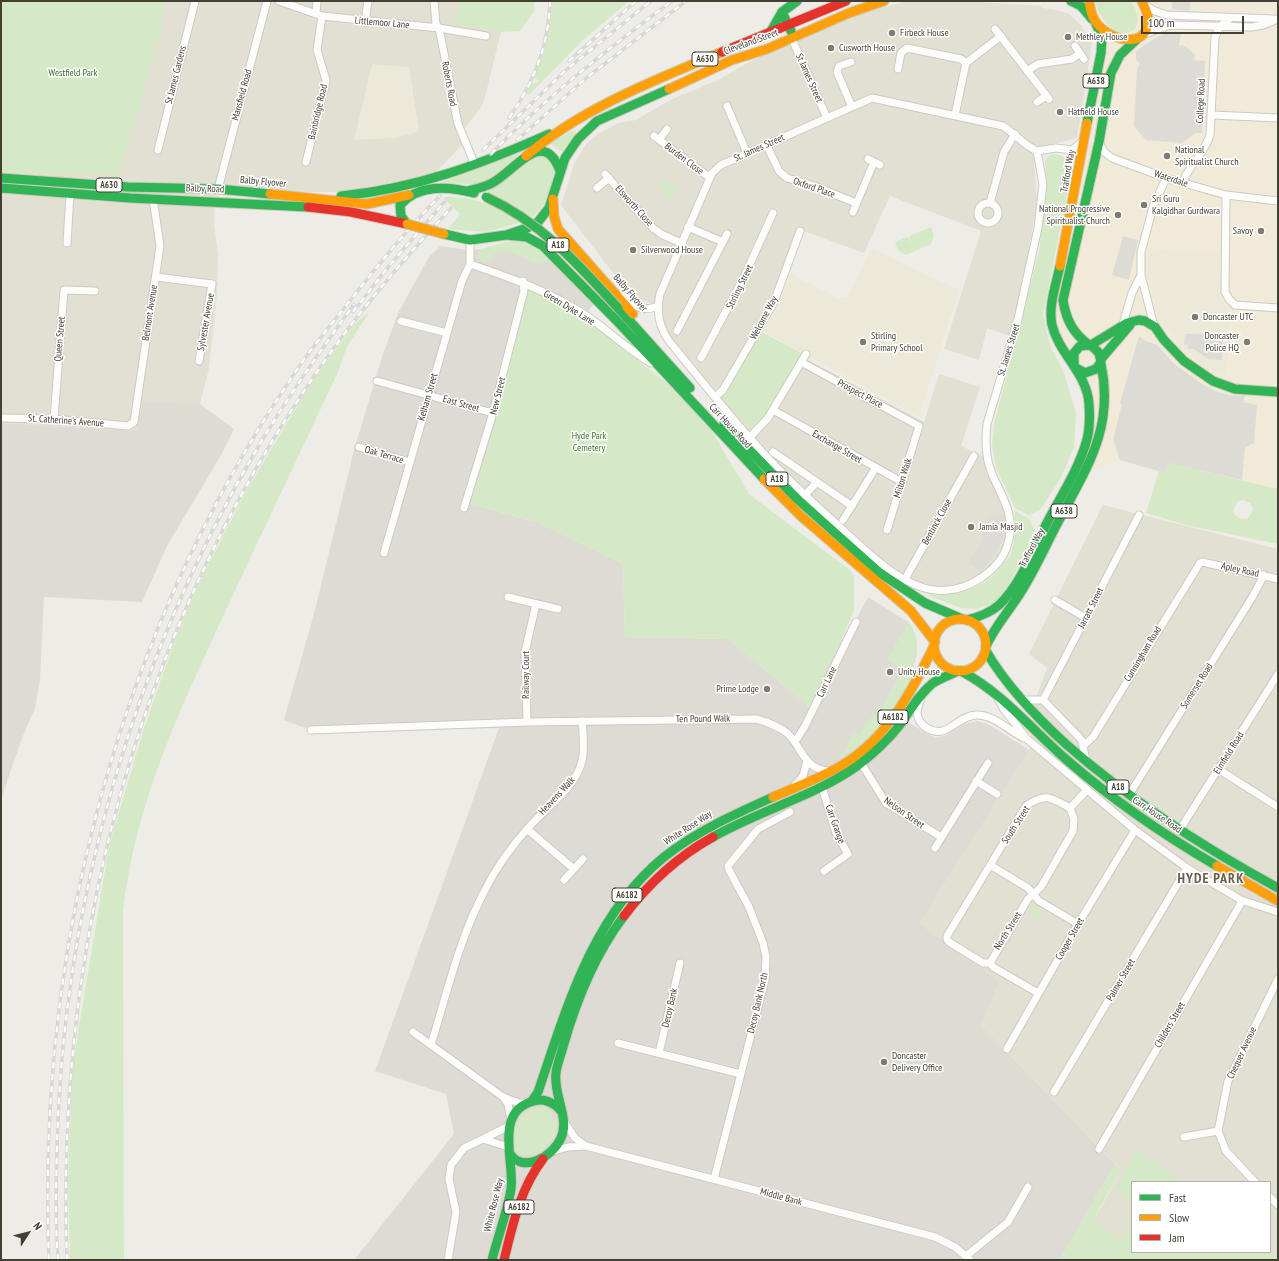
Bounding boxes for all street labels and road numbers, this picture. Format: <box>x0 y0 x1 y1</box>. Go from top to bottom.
street label: Littlemoor Lane <box>354 15 410 31</box>
street label: Cleveland Street <box>722 27 780 57</box>
street label: St James Gardens <box>163 45 189 105</box>
road number: A630 <box>692 52 718 66</box>
street label: St James Street <box>793 52 825 104</box>
street label: Roberts Road <box>439 61 459 107</box>
street label: Mansfield Road <box>229 68 255 122</box>
road number: A638 <box>1083 74 1109 88</box>
street label: College Road <box>1194 78 1208 124</box>
street label: Bainbridge Road <box>306 83 330 141</box>
street label: St. James Street <box>732 132 786 164</box>
street label: Burden Close <box>662 141 706 177</box>
street label: Trafford Way <box>1058 149 1078 193</box>
street label: Waterdale <box>1153 168 1189 190</box>
street label: Balby Flyover <box>239 174 287 190</box>
street label: Oxford Place <box>791 175 837 201</box>
road number: A630 <box>96 178 122 192</box>
street label: Balby Road <box>186 182 224 196</box>
street label: Elsworth Close <box>612 183 656 229</box>
road number: A18 <box>547 238 569 252</box>
street label: Stirling Street <box>724 263 756 311</box>
street label: Balby Flyover <box>610 272 650 314</box>
street label: Belmont Avenue <box>140 284 160 342</box>
street label: Green Dyke Lane <box>541 288 597 328</box>
street label: Sylvester Avenue <box>195 292 217 352</box>
street label: Welcome Way <box>748 294 780 342</box>
street label: Queen Street <box>52 316 68 362</box>
street label: St. James Street <box>995 322 1023 378</box>
street label: Kelham Street <box>416 372 440 422</box>
street label: New Street <box>488 376 508 416</box>
street label: Prospect Place <box>835 377 885 411</box>
street label: East Street <box>441 393 481 415</box>
street label: Carr House Road <box>706 401 754 451</box>
street label: St. Catherine's Avenue <box>28 412 104 430</box>
street label: Exchange Street <box>810 428 864 466</box>
street label: Oak Terrace <box>363 444 405 466</box>
street label: Milton Walk <box>891 457 915 499</box>
road number: A18 <box>766 472 788 486</box>
street label: Bentinck Close <box>919 497 955 547</box>
road number: A638 <box>1051 504 1077 518</box>
street label: Trafford Way <box>1017 526 1047 570</box>
street label: Apley Road <box>1220 560 1260 580</box>
street label: Jarratt Street <box>1076 586 1106 630</box>
street label: Cunningham Road <box>1122 624 1164 684</box>
street label: Railway Court <box>520 651 532 699</box>
street label: Somerset Road <box>1178 661 1216 711</box>
street label: Carr Lane <box>814 665 840 699</box>
road number: A6182 <box>878 710 908 724</box>
street label: Ten Pound Walk <box>676 713 730 725</box>
street label: Elmfield Road <box>1211 730 1247 776</box>
street label: Heavens Walk <box>536 774 578 818</box>
road number: A18 <box>1107 780 1129 794</box>
street label: Carr House Road <box>1130 794 1184 836</box>
street label: Nelson Street <box>881 795 927 831</box>
street label: Carr Grange <box>822 803 848 845</box>
street label: South Street <box>999 804 1033 846</box>
street label: White Rose Way <box>662 808 714 848</box>
road number: A6182 <box>612 888 642 902</box>
street label: North Street <box>992 910 1024 952</box>
street label: Cooper Street <box>1053 916 1087 962</box>
street label: Palmer Street <box>1104 957 1138 1003</box>
street label: Decoy Bank North <box>745 972 771 1034</box>
street label: Decoy Bank <box>660 987 680 1029</box>
street label: Childers Street <box>1152 1000 1188 1050</box>
street label: Chequer Avenue <box>1225 1025 1259 1081</box>
street label: White Rose Way <box>482 1177 506 1233</box>
street label: Middle Bank <box>759 1186 803 1208</box>
road number: A6182 <box>504 1200 534 1214</box>

